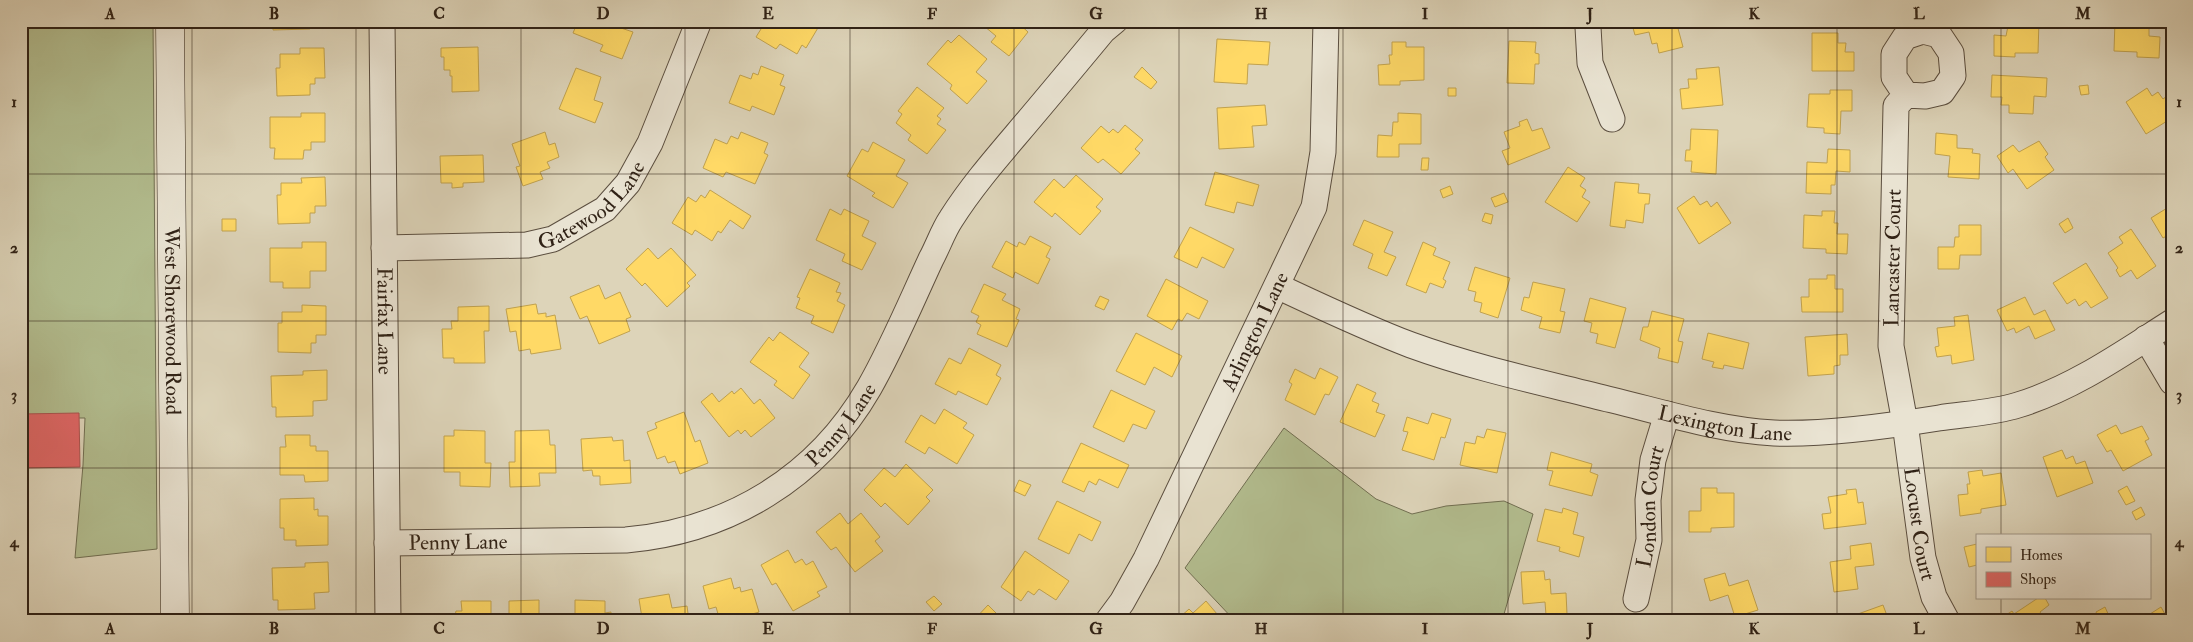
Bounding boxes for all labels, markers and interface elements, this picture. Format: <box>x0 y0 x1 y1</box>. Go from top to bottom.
text: A <box>104 4 116 24</box>
text: B <box>269 4 279 24</box>
text: C <box>433 4 445 24</box>
text: D <box>596 4 610 24</box>
text: E <box>762 4 774 24</box>
text: F <box>927 4 937 24</box>
text: G <box>1089 4 1103 24</box>
text: H <box>1254 4 1268 24</box>
text: I <box>1422 4 1429 24</box>
text: J <box>1586 4 1594 25</box>
text: K <box>1748 4 1760 24</box>
text: L <box>1913 4 1925 24</box>
text: M <box>2074 4 2091 24</box>
text: 1 <box>11 92 17 112</box>
text: 1 <box>2176 92 2182 112</box>
street label: Gatewood Lane <box>535 156 651 256</box>
street label: Lancaster Court <box>1878 189 1908 327</box>
street label: West Shorewood Road <box>158 226 187 416</box>
text: 2 <box>10 238 18 258</box>
text: 2 <box>2175 238 2183 258</box>
street label: Fairfax Lane <box>371 267 399 375</box>
street label: Arlington Lane <box>1214 267 1295 396</box>
street label: Penny Lane <box>800 378 882 472</box>
text: 3 <box>11 385 17 405</box>
text: 3 <box>2176 385 2182 405</box>
street label: Lexington Lane <box>1655 399 1792 447</box>
street label: London Court <box>1630 442 1670 570</box>
street label: Locust Court <box>1898 466 1942 584</box>
street label: Penny Lane <box>408 528 508 556</box>
text: 4 <box>9 532 20 552</box>
text: 4 <box>2174 532 2185 552</box>
legend <box>1976 534 2150 600</box>
text: Homes <box>2020 546 2062 565</box>
text: Shops <box>2020 570 2056 590</box>
text: A <box>104 619 116 639</box>
text: B <box>269 619 279 639</box>
text: C <box>433 619 445 639</box>
text: D <box>596 619 610 639</box>
text: E <box>762 619 774 639</box>
text: F <box>927 619 937 639</box>
text: G <box>1089 619 1103 639</box>
text: H <box>1254 619 1268 639</box>
text: I <box>1422 619 1429 639</box>
text: J <box>1586 619 1594 640</box>
text: K <box>1748 619 1760 639</box>
text: L <box>1913 619 1925 639</box>
text: M <box>2074 619 2091 639</box>

